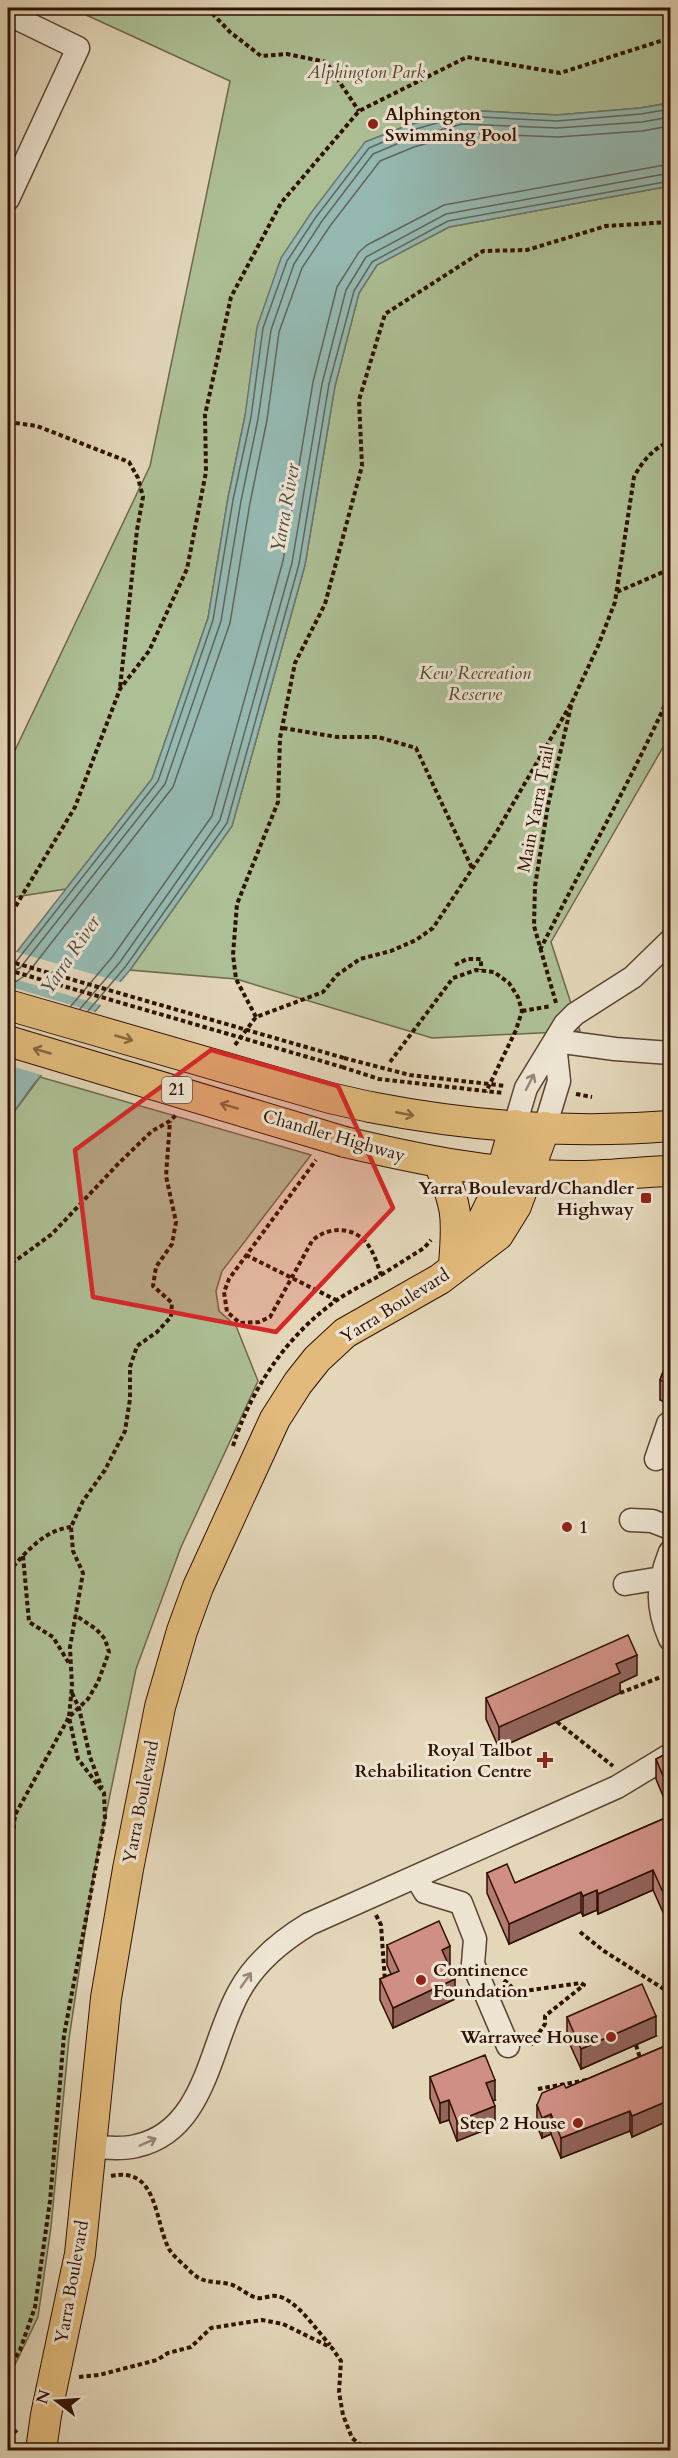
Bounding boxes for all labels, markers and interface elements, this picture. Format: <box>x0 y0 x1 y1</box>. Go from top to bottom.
park label: Alphington Park <box>306 60 425 85</box>
place label: Alphington Swimming Pool <box>385 102 517 148</box>
marker: Alphington Swimming Pool <box>366 117 380 131</box>
water label: Yarra River <box>264 460 306 555</box>
park label: Kew Recreation Reserve <box>419 661 531 707</box>
street label: Main Yarra Trail <box>511 743 561 875</box>
water label: Yarra River <box>34 909 107 1000</box>
one-way arrow <box>114 1033 133 1045</box>
one-way arrow <box>33 1045 52 1056</box>
one-way arrow <box>524 1074 536 1091</box>
road number: 21 <box>162 1077 192 1103</box>
one-way arrow <box>220 1100 239 1111</box>
street label: Chandler Highway <box>260 1104 409 1168</box>
one-way arrow <box>394 1109 414 1120</box>
place label: Yarra Boulevard/Chandler Highway <box>418 1176 635 1222</box>
marker: Yarra Boulevard/Chandler Highway <box>639 1191 653 1205</box>
street label: Yarra Boulevard <box>336 1262 455 1350</box>
place label: 1 <box>579 1515 588 1540</box>
marker: 1 <box>560 1520 574 1534</box>
street label: Yarra Boulevard <box>117 1738 165 1866</box>
place label: Royal Talbot Rehabilitation Centre <box>354 1738 533 1784</box>
marker: Royal Talbot Rehabilitation Centre <box>536 1751 554 1769</box>
place label: Continence Foundation <box>433 1958 529 2004</box>
one-way arrow <box>240 1973 252 1989</box>
marker: Continence Foundation <box>414 1973 428 1987</box>
place label: Warrawee House <box>459 2025 599 2050</box>
marker: Warrawee House <box>604 2030 618 2044</box>
place label: Step 2 House <box>460 2111 566 2136</box>
marker: Step 2 House <box>571 2116 585 2130</box>
one-way arrow <box>138 2136 156 2147</box>
street label: Yarra Boulevard <box>49 2218 95 2346</box>
north arrow <box>27 2371 87 2431</box>
text: N <box>31 2387 56 2407</box>

